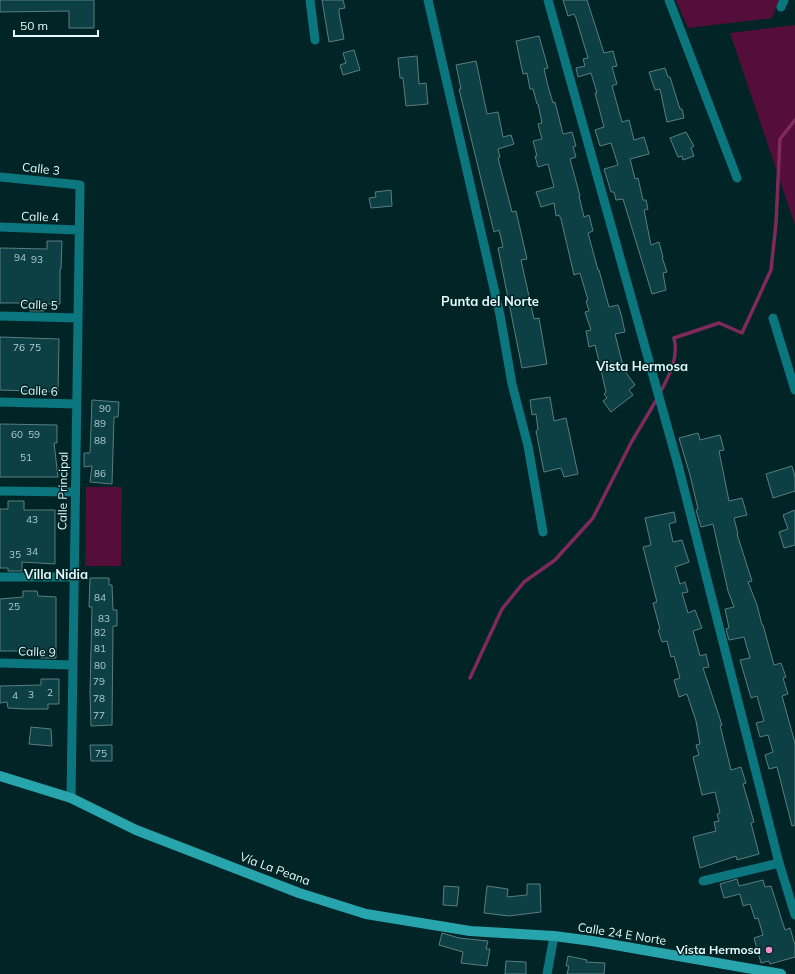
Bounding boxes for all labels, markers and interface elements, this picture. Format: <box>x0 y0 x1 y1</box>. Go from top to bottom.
scale bar <box>14 12 98 38</box>
text: 50 m <box>20 18 48 33</box>
street label: Calle 3 <box>21 159 61 178</box>
street label: Calle 4 <box>21 208 59 225</box>
house number: 94 <box>14 251 26 264</box>
house number: 93 <box>31 253 43 266</box>
district label: Punta del Norte <box>441 293 539 309</box>
street label: Calle 5 <box>20 296 58 313</box>
house number: 76 <box>13 341 25 354</box>
house number: 75 <box>29 341 41 354</box>
district label: Vista Hermosa <box>595 358 688 374</box>
street label: Calle 6 <box>20 382 58 399</box>
house number: 90 <box>99 402 111 415</box>
house number: 89 <box>94 417 106 430</box>
house number: 60 <box>11 428 23 441</box>
house number: 59 <box>28 428 40 441</box>
house number: 88 <box>94 434 106 447</box>
house number: 51 <box>20 451 32 464</box>
street label: Calle Principal <box>54 452 71 530</box>
house number: 86 <box>94 467 106 480</box>
house number: 43 <box>26 513 38 526</box>
house number: 34 <box>26 545 38 558</box>
house number: 35 <box>9 548 21 561</box>
district label: Villa Nidia <box>23 566 88 582</box>
house number: 84 <box>94 591 106 604</box>
house number: 25 <box>8 600 20 613</box>
house number: 83 <box>98 612 110 625</box>
house number: 82 <box>94 626 106 639</box>
house number: 81 <box>94 642 106 655</box>
street label: Calle 9 <box>18 643 56 660</box>
house number: 80 <box>94 659 106 672</box>
house number: 79 <box>93 675 105 688</box>
house number: 2 <box>47 686 53 699</box>
house number: 3 <box>28 688 34 701</box>
house number: 4 <box>12 689 18 702</box>
house number: 78 <box>93 692 105 705</box>
house number: 77 <box>93 709 105 722</box>
house number: 75 <box>95 747 107 760</box>
street label: Vía La Peana <box>238 849 312 888</box>
street label: Calle 24 E Norte <box>577 919 667 948</box>
place label: Vista Hermosa <box>675 942 761 957</box>
marker: Vista Hermosa <box>764 945 774 955</box>

